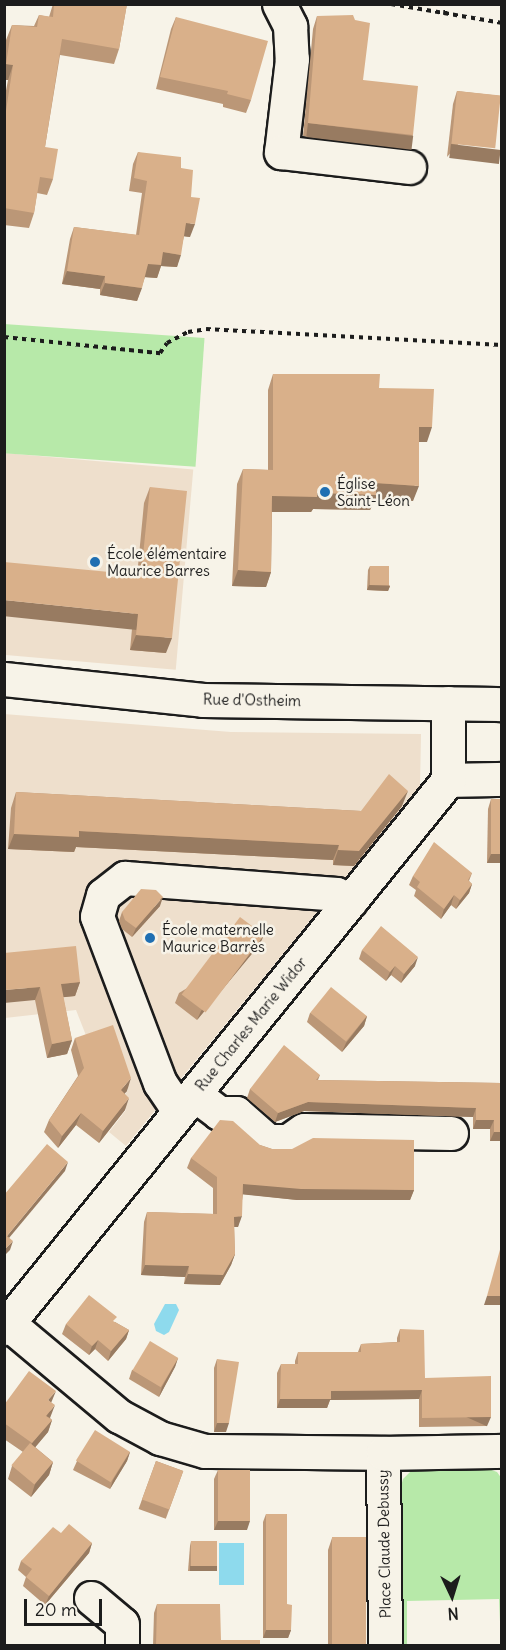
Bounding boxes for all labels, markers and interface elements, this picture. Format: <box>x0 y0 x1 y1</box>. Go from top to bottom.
place label: Église Saint-Léon <box>337 474 410 509</box>
marker: Église Saint-Léon <box>318 485 332 499</box>
place label: École élémentaire Maurice Barres <box>107 544 227 579</box>
marker: École élémentaire Maurice Barres <box>88 555 102 569</box>
street label: Rue d'Ostheim <box>203 690 301 710</box>
place label: École maternelle Maurice Barrès <box>162 920 274 955</box>
marker: École maternelle Maurice Barrès <box>143 931 157 945</box>
street label: Rue Charles Marie Widor <box>191 953 311 1095</box>
street label: Place Claude Debussy <box>374 1470 394 1618</box>
north arrow <box>422 1566 482 1626</box>
scale bar <box>27 1587 105 1625</box>
text: 20 m <box>35 1598 77 1621</box>
text: N <box>447 1604 459 1624</box>

